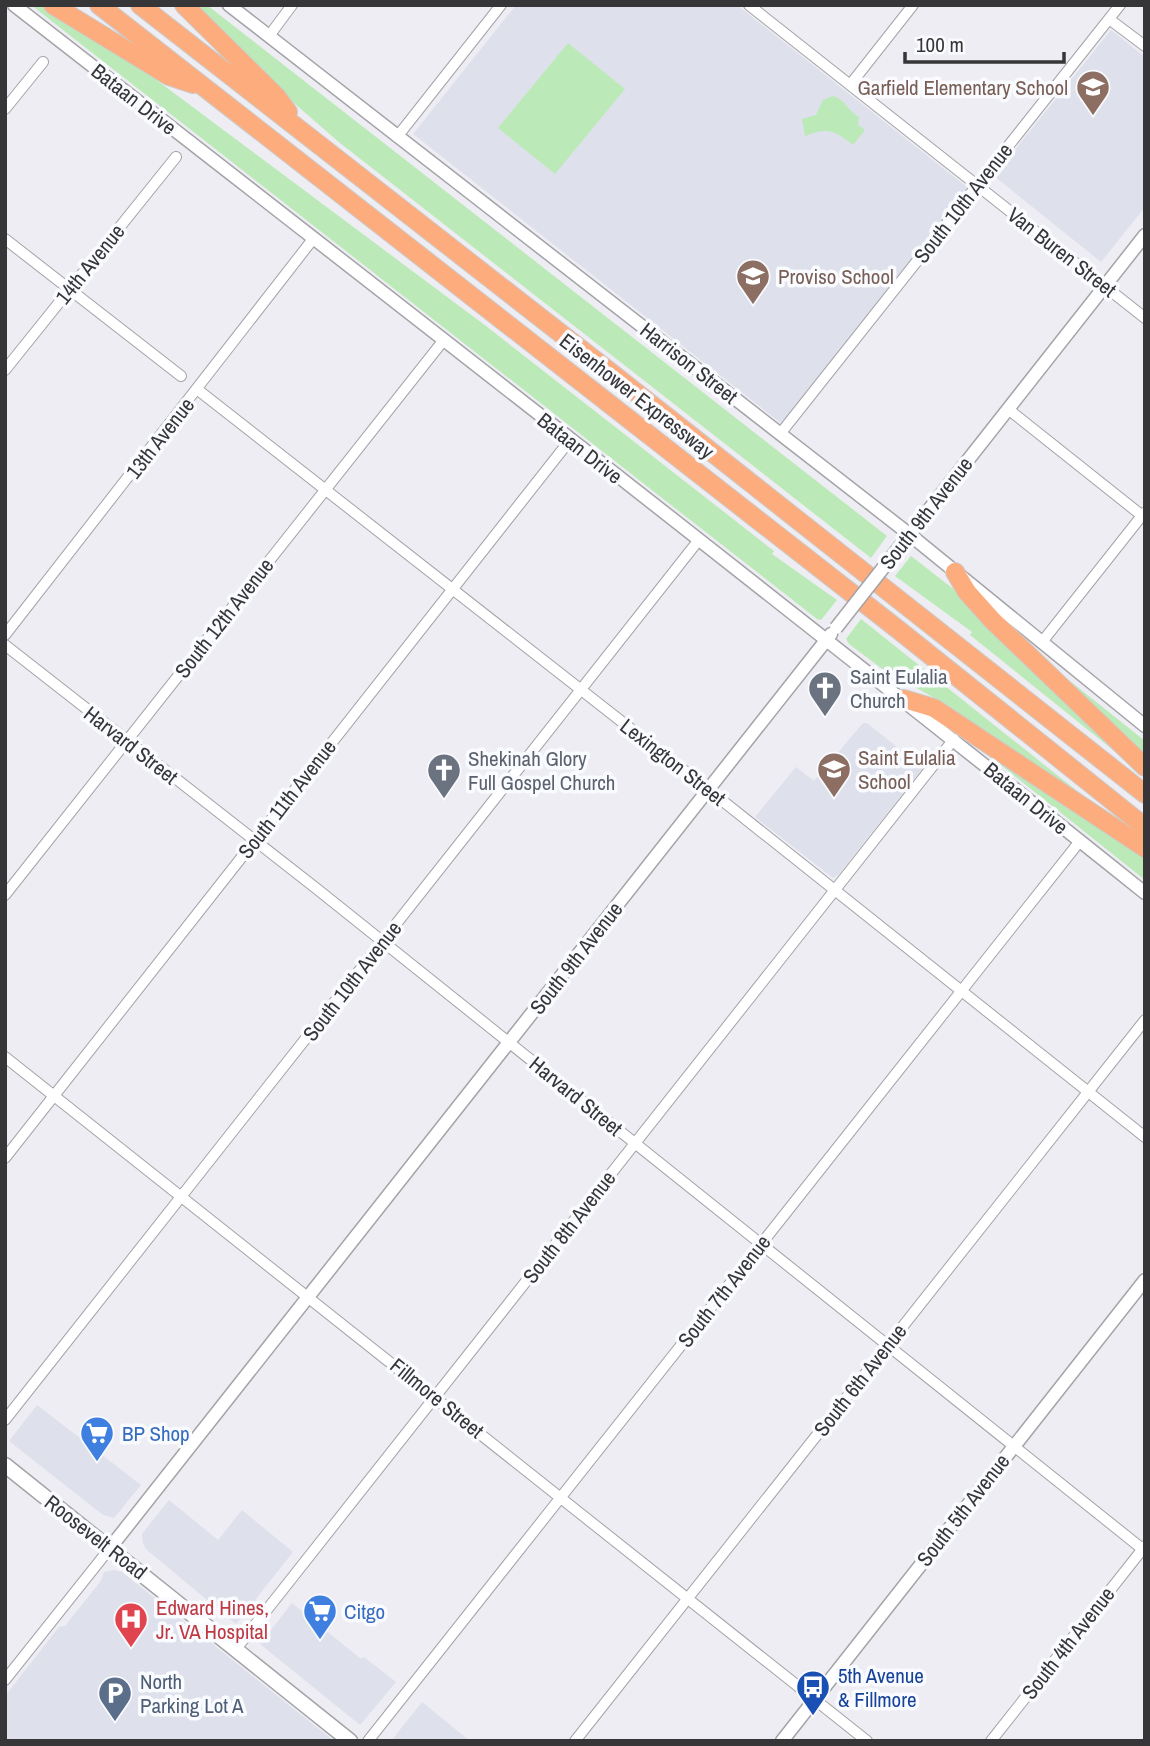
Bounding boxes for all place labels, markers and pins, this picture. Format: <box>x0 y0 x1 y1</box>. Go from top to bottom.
school or university icon: Garfield Elementary School <box>1074 68 1112 117</box>
place label: Garfield Elementary School <box>857 73 1068 102</box>
school or university icon: Proviso School <box>734 257 772 306</box>
place label: Proviso School <box>778 262 894 291</box>
place label: Saint Eulalia Church <box>850 662 948 715</box>
church icon: Saint Eulalia Church <box>806 669 844 718</box>
place label: Saint Eulalia School <box>858 743 956 796</box>
place label: Shekinah Glory Full Gospel Church <box>468 744 615 797</box>
school or university icon: Saint Eulalia School <box>815 750 853 799</box>
church icon: Shekinah Glory Full Gospel Church <box>425 751 463 800</box>
supermarket icon: BP Shop <box>78 1414 116 1463</box>
place label: BP Shop <box>122 1419 190 1448</box>
supermarket icon: Citgo <box>301 1592 339 1641</box>
place label: Edward Hines, Jr. VA Hospital <box>156 1593 269 1646</box>
place label: Citgo <box>344 1597 385 1626</box>
hospital icon: Edward Hines, Jr. VA Hospital <box>112 1600 150 1649</box>
place label: 5th Avenue & Fillmore <box>838 1661 924 1714</box>
place label: North Parking Lot A <box>140 1667 244 1720</box>
bus stop icon: 5th Avenue & Fillmore <box>794 1668 832 1717</box>
parking icon: North Parking Lot A <box>96 1674 134 1723</box>

